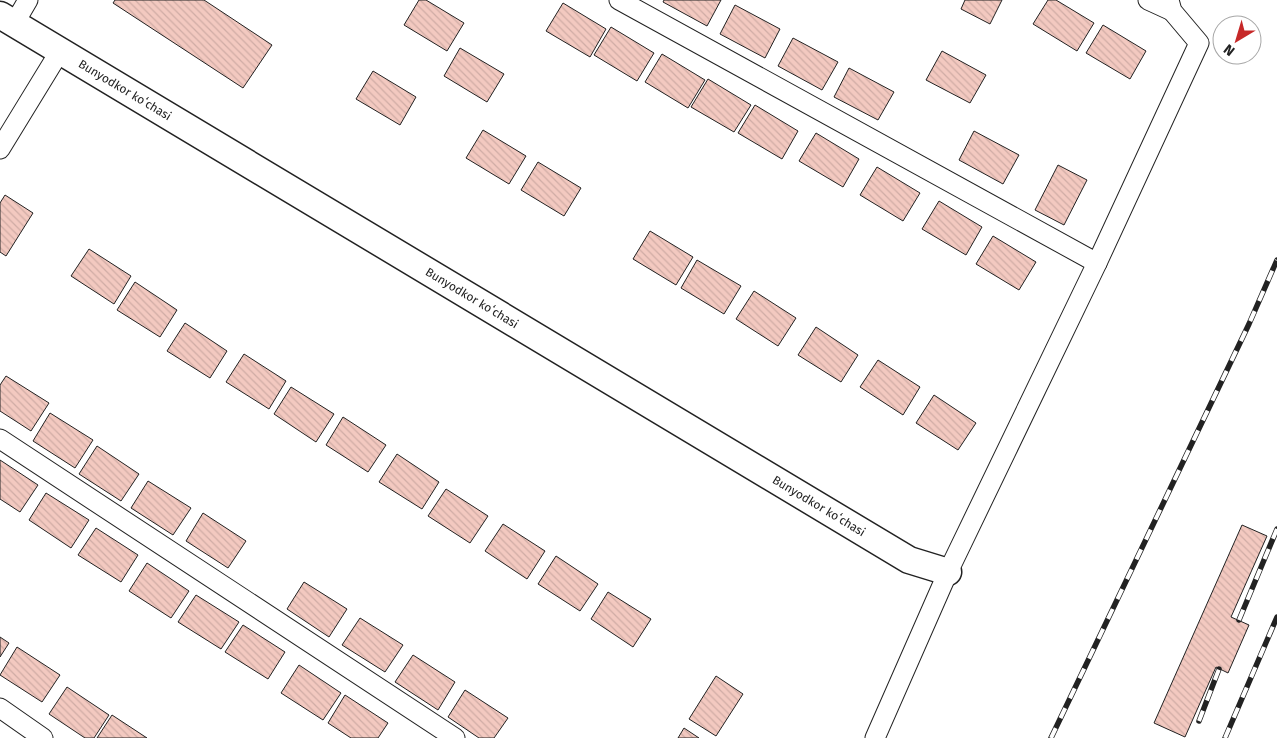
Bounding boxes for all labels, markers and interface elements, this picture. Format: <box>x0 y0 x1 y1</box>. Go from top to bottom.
north arrow <box>1212 15 1262 65</box>
text: N <box>1220 40 1238 59</box>
street label: Bunyodkor koʻchasi <box>76 56 174 123</box>
street label: Bunyodkor koʻchasi <box>423 264 521 331</box>
street label: Bunyodkor koʻchasi <box>770 472 868 539</box>

